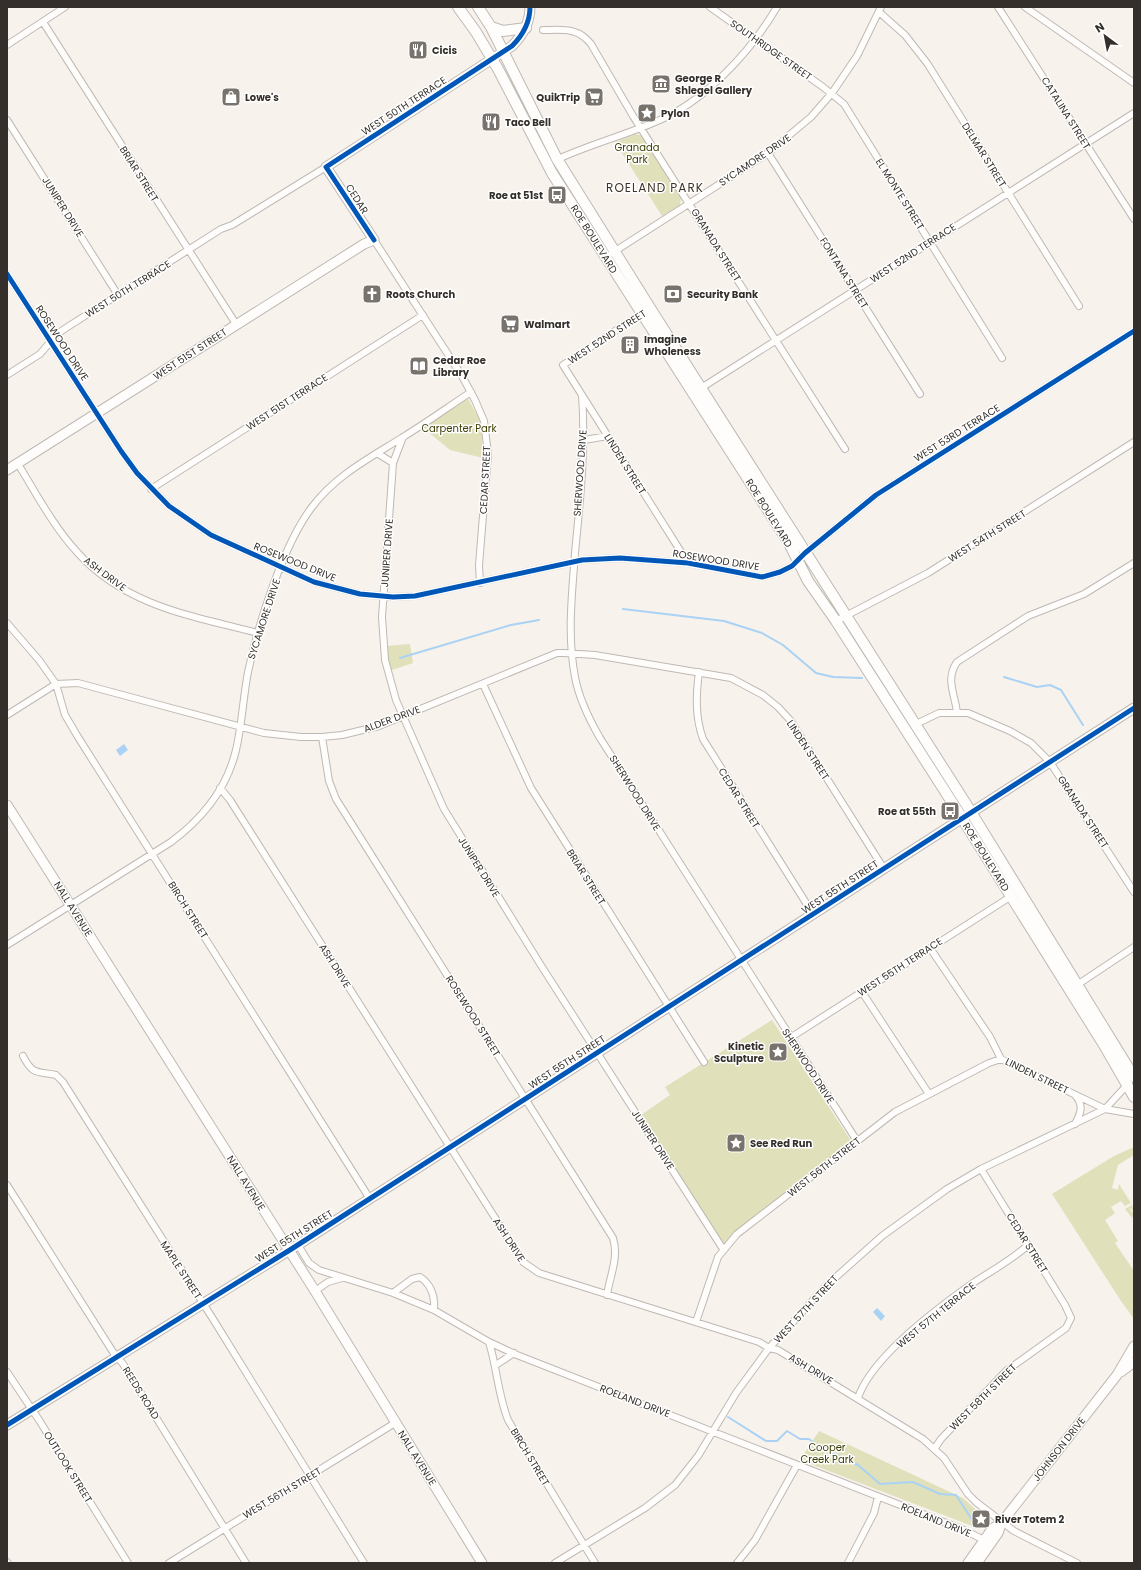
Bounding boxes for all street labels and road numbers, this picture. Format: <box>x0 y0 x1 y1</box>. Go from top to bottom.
street label: SOUTHRIDGE STREET <box>727 16 816 84</box>
street label: WEST 50TH TERRACE <box>359 73 449 139</box>
street label: CATALINA STREET <box>1038 74 1095 153</box>
street label: DELMAR STREET <box>958 120 1010 191</box>
street label: SYCAMORE DRIVE <box>716 130 794 190</box>
street label: BRIAR STREET <box>116 143 162 205</box>
street label: EL MONTE STREET <box>872 155 928 233</box>
street label: JUNIPER DRIVE <box>38 174 88 240</box>
street label: CEDAR <box>342 181 372 217</box>
street label: ROE BOULEVARD <box>567 202 621 276</box>
street label: GRANADA STREET <box>687 205 745 285</box>
street label: WEST 52ND TERRACE <box>867 219 959 287</box>
street label: FONTANA STREET <box>816 234 872 312</box>
street label: WEST 50TH TERRACE <box>82 256 174 322</box>
street label: ROSEWOOD DRIVE <box>32 302 92 384</box>
street label: WEST 52ND STREET <box>565 306 650 368</box>
street label: WEST 51ST STREET <box>150 324 230 384</box>
street label: WEST 51ST TERRACE <box>243 370 331 434</box>
street label: WEST 53RD TERRACE <box>911 400 1003 466</box>
street label: SHERWOOD DRIVE <box>569 429 591 517</box>
street label: LINDEN STREET <box>600 431 650 498</box>
street label: CEDAR STREET <box>476 445 494 515</box>
street label: ROE BOULEVARD <box>742 476 796 550</box>
street label: WEST 54TH STREET <box>945 506 1029 566</box>
street label: JUNIPER DRIVE <box>377 518 397 588</box>
street label: ROSEWOOD DRIVE <box>252 539 338 585</box>
street label: ROSEWOOD DRIVE <box>672 546 760 574</box>
street label: ASH DRIVE <box>81 553 129 595</box>
street label: SYCAMORE DRIVE <box>244 577 284 661</box>
street label: ALDER DRIVE <box>361 702 423 736</box>
street label: LINDEN STREET <box>783 717 833 783</box>
street label: SHERWOOD DRIVE <box>606 752 664 834</box>
street label: CEDAR STREET <box>715 765 764 831</box>
street label: GRANADA STREET <box>1054 773 1112 852</box>
street label: ROE BOULEVARD <box>959 820 1013 894</box>
street label: JUNIPER DRIVE <box>454 834 504 900</box>
street label: BRIAR STREET <box>563 846 609 908</box>
street label: WEST 55TH STREET <box>798 856 882 918</box>
street label: NALL AVENUE <box>50 878 96 940</box>
street label: BIRCH STREET <box>164 878 212 942</box>
street label: WEST 55TH TERRACE <box>855 934 945 1000</box>
street label: ASH DRIVE <box>315 941 355 991</box>
street label: ROSEWOOD STREET <box>442 973 504 1060</box>
street label: SHERWOOD DRIVE <box>778 1026 838 1106</box>
street label: WEST 55TH STREET <box>525 1031 609 1093</box>
street label: LINDEN STREET <box>1003 1054 1072 1098</box>
street label: JUNIPER DRIVE <box>628 1107 678 1173</box>
street label: WEST 56TH STREET <box>784 1133 864 1200</box>
street label: NALL AVENUE <box>223 1152 269 1214</box>
street label: WEST 55TH STREET <box>252 1206 336 1266</box>
street label: CEDAR STREET <box>1003 1210 1052 1276</box>
street label: ASH DRIVE <box>489 1215 529 1265</box>
street label: MAPLE STREET <box>157 1238 206 1302</box>
street label: WEST 57TH STREET <box>770 1271 842 1347</box>
street label: WEST 57TH TERRACE <box>893 1278 979 1352</box>
street label: ASH DRIVE <box>786 1350 836 1388</box>
street label: WEST 58TH STREET <box>946 1360 1020 1434</box>
street label: REEDS ROAD <box>119 1364 163 1422</box>
street label: ROELAND DRIVE <box>598 1381 672 1421</box>
street label: JOHNSON DRIVE <box>1029 1414 1089 1484</box>
street label: BIRCH STREET <box>507 1425 553 1489</box>
street label: NALL AVENUE <box>394 1427 440 1489</box>
street label: OUTLOOK STREET <box>40 1428 96 1506</box>
street label: WEST 56TH STREET <box>240 1463 325 1522</box>
street label: ROELAND DRIVE <box>899 1499 973 1541</box>

